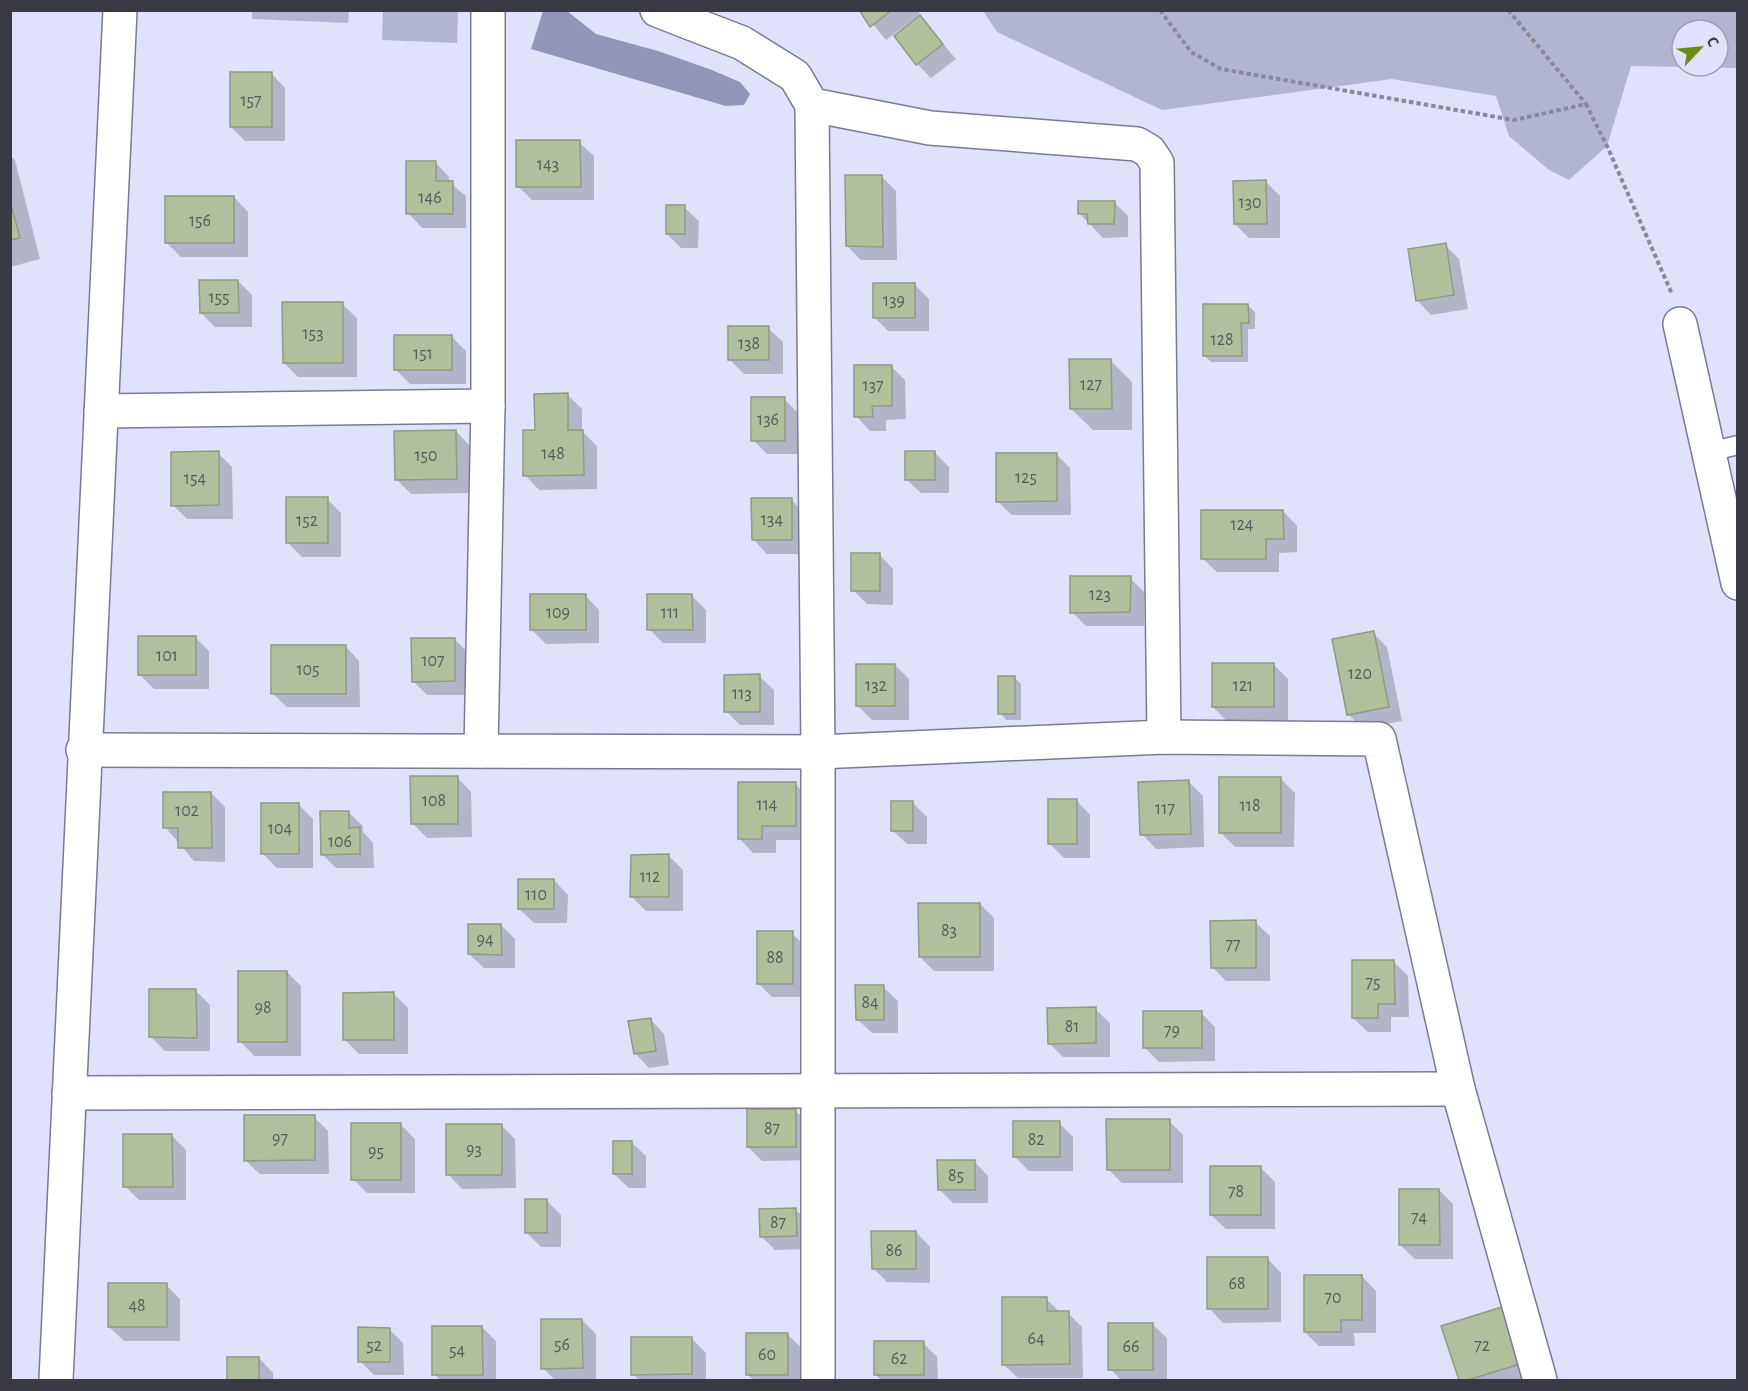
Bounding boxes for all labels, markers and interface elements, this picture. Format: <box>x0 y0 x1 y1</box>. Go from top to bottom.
north arrow <box>1670 18 1730 78</box>
text: С <box>1703 34 1722 49</box>
house number: 157 <box>240 92 262 110</box>
house number: 143 <box>537 156 559 174</box>
house number: 146 <box>418 189 442 207</box>
house number: 130 <box>1238 194 1262 212</box>
house number: 156 <box>189 212 211 230</box>
house number: 155 <box>208 289 230 307</box>
house number: 139 <box>883 292 905 310</box>
house number: 153 <box>302 325 324 343</box>
house number: 128 <box>1211 331 1233 349</box>
house number: 138 <box>738 335 760 353</box>
house number: 151 <box>413 345 433 363</box>
house number: 127 <box>1080 376 1102 394</box>
house number: 137 <box>862 377 884 395</box>
house number: 136 <box>757 411 779 429</box>
house number: 148 <box>541 445 565 463</box>
house number: 150 <box>414 447 438 465</box>
house number: 125 <box>1015 469 1037 487</box>
house number: 154 <box>184 470 207 488</box>
house number: 134 <box>761 511 783 529</box>
house number: 152 <box>296 512 318 530</box>
house number: 124 <box>1230 516 1254 534</box>
house number: 123 <box>1089 586 1111 604</box>
house number: 109 <box>546 604 570 622</box>
house number: 111 <box>661 604 679 622</box>
house number: 101 <box>156 647 178 665</box>
house number: 107 <box>421 652 445 670</box>
house number: 105 <box>296 661 320 679</box>
house number: 120 <box>1348 665 1372 683</box>
house number: 132 <box>865 677 887 695</box>
house number: 121 <box>1233 677 1253 695</box>
house number: 113 <box>732 685 752 703</box>
house number: 108 <box>422 792 446 810</box>
house number: 114 <box>756 796 778 814</box>
house number: 118 <box>1240 797 1260 815</box>
house number: 117 <box>1155 800 1175 818</box>
house number: 102 <box>175 802 199 820</box>
house number: 104 <box>268 820 293 838</box>
house number: 106 <box>328 833 352 851</box>
house number: 112 <box>640 868 660 886</box>
house number: 110 <box>525 886 547 904</box>
house number: 83 <box>941 922 957 940</box>
house number: 94 <box>476 931 494 949</box>
house number: 77 <box>1225 936 1241 954</box>
house number: 88 <box>766 949 784 967</box>
house number: 75 <box>1365 974 1381 992</box>
house number: 84 <box>861 994 879 1012</box>
house number: 98 <box>255 999 272 1017</box>
house number: 81 <box>1065 1018 1079 1036</box>
house number: 79 <box>1164 1022 1180 1040</box>
house number: 87 <box>764 1120 780 1138</box>
house number: 97 <box>272 1130 288 1148</box>
house number: 82 <box>1028 1131 1044 1149</box>
house number: 93 <box>466 1141 482 1159</box>
house number: 95 <box>368 1143 384 1161</box>
house number: 85 <box>948 1167 964 1185</box>
house number: 78 <box>1228 1183 1244 1201</box>
house number: 74 <box>1411 1209 1427 1227</box>
house number: 87 <box>770 1214 786 1232</box>
house number: 86 <box>886 1242 903 1260</box>
house number: 68 <box>1229 1275 1246 1293</box>
house number: 70 <box>1324 1289 1342 1307</box>
house number: 48 <box>128 1297 146 1315</box>
house number: 64 <box>1027 1330 1045 1348</box>
house number: 56 <box>554 1336 570 1354</box>
house number: 52 <box>366 1337 382 1355</box>
house number: 72 <box>1474 1337 1490 1355</box>
house number: 66 <box>1123 1338 1139 1356</box>
house number: 54 <box>449 1342 465 1360</box>
house number: 60 <box>758 1346 776 1364</box>
house number: 62 <box>891 1350 907 1368</box>

